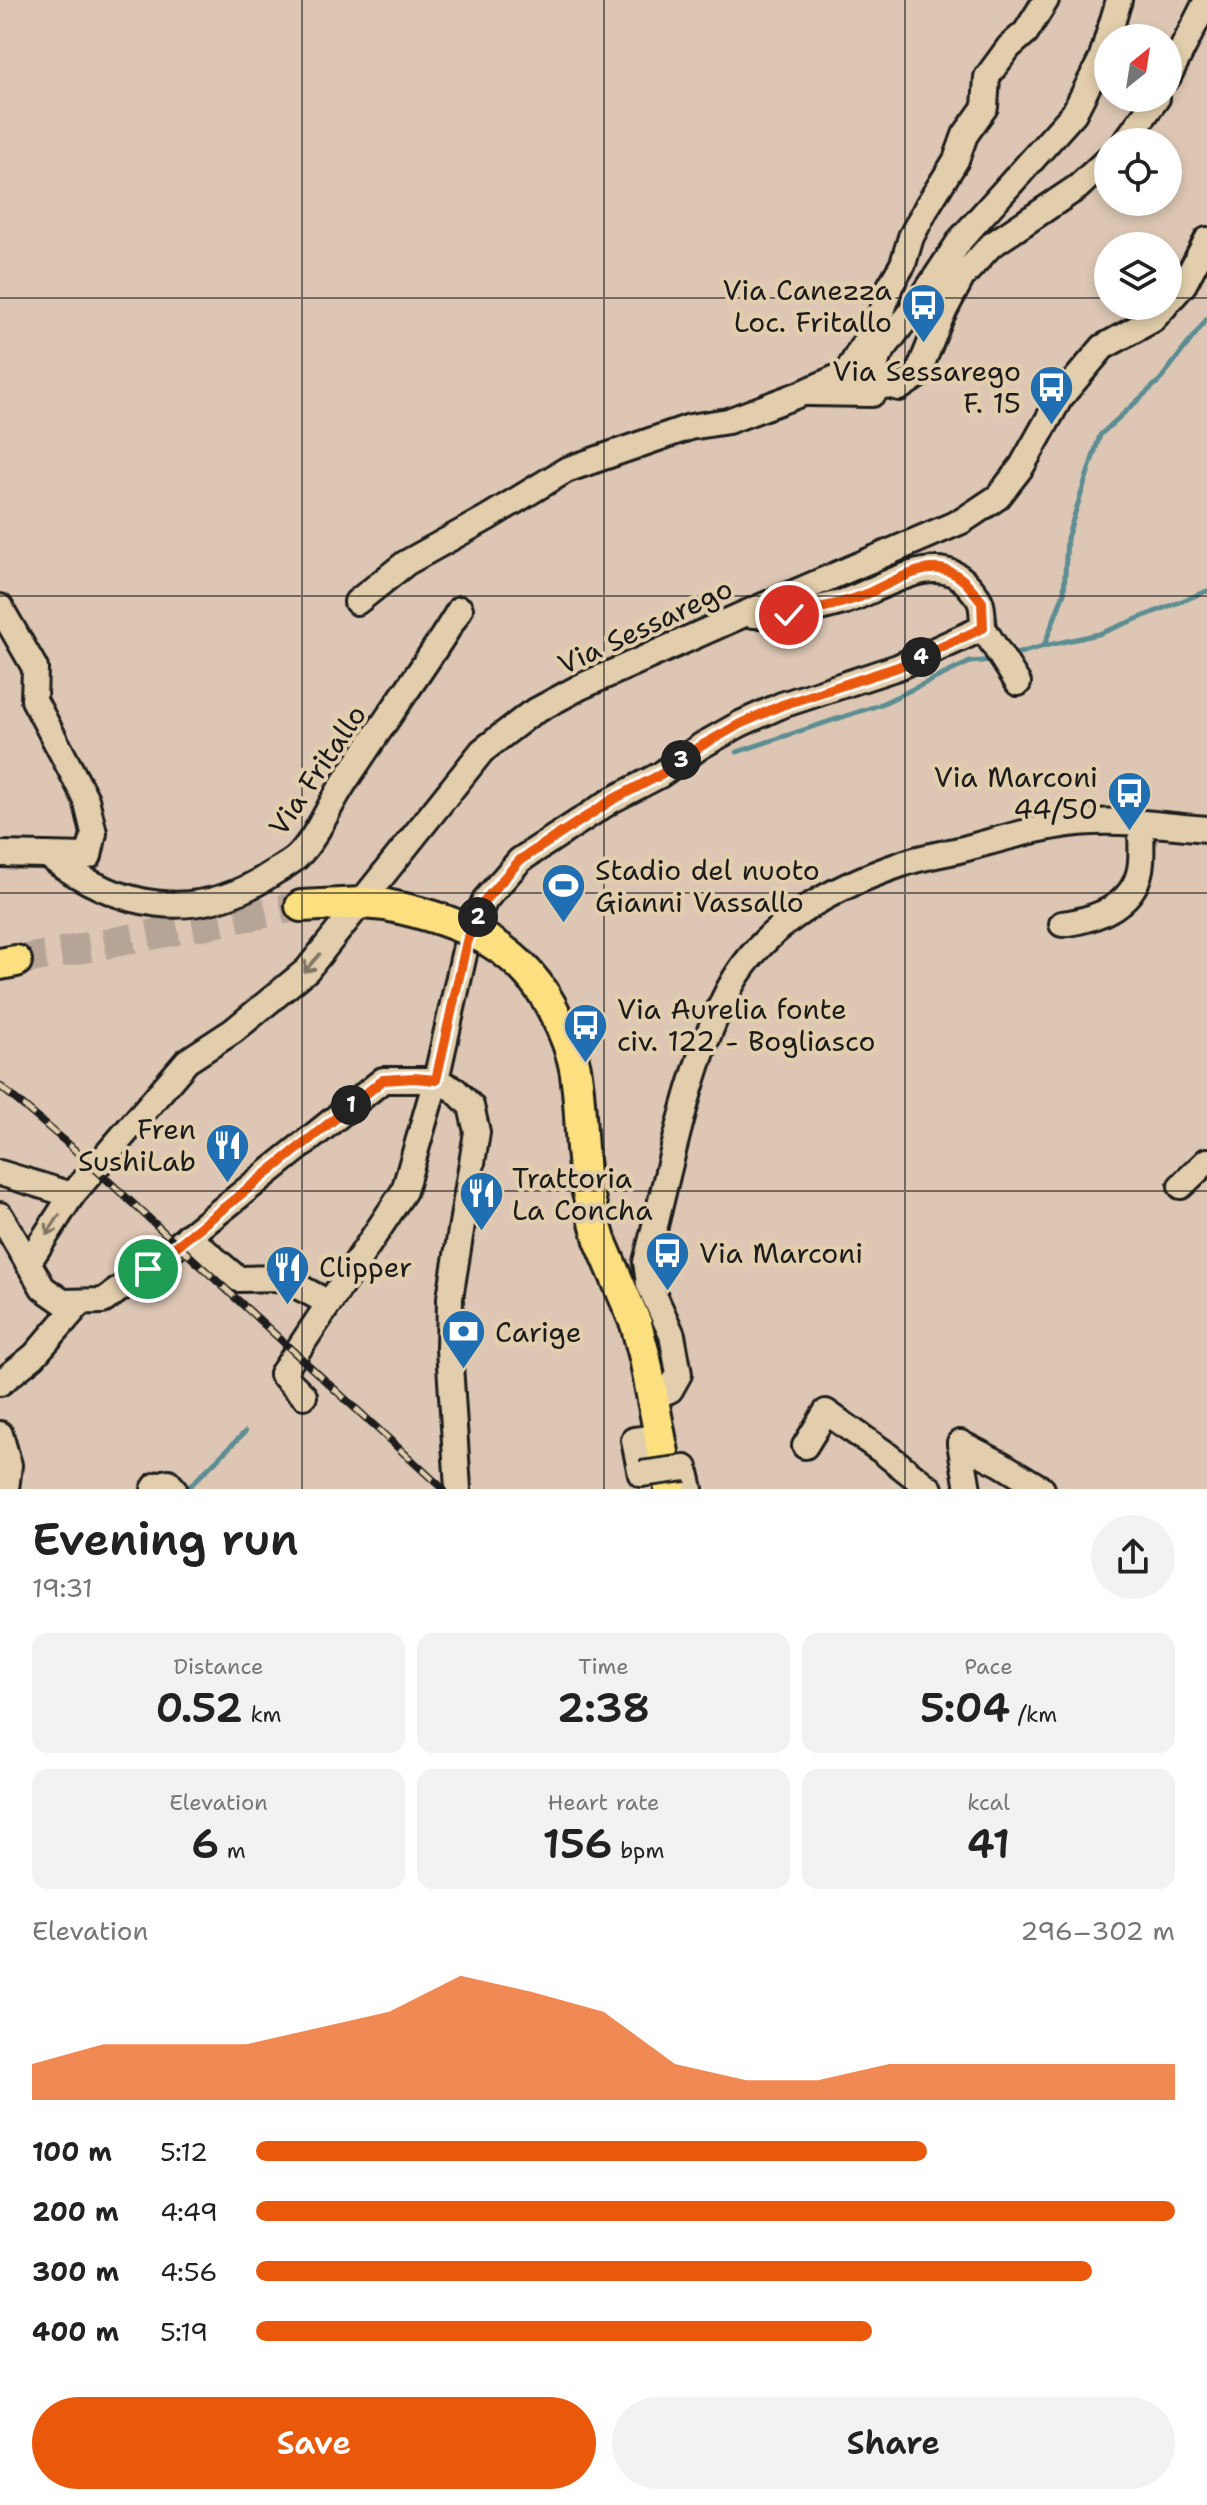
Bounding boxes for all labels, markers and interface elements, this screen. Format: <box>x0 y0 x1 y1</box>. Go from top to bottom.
north arrow <box>1094 24 1182 112</box>
map controls <box>1094 24 1182 320</box>
button: locate <box>1094 128 1182 216</box>
button: layers <box>1094 232 1182 320</box>
place label: Via Canezza Loc. Fritallo <box>722 271 892 341</box>
bus stop icon: Via Canezza Loc. Fritallo <box>899 282 947 345</box>
place label: Via Sessarego F. 15 <box>832 352 1021 422</box>
bus stop icon: Via Sessarego F. 15 <box>1028 363 1076 426</box>
street label: Via Sessarego <box>551 569 739 683</box>
pin <box>755 581 823 649</box>
icon: check <box>767 593 811 637</box>
pin: 4 <box>901 637 941 677</box>
text: 4 <box>913 642 929 671</box>
street label: Via Fritallo <box>259 697 375 843</box>
pin: 3 <box>661 740 701 780</box>
text: 3 <box>673 745 689 774</box>
place label: Via Marconi 44/50 <box>934 758 1098 828</box>
bus stop icon: Via Marconi 44/50 <box>1105 769 1153 832</box>
place label: Stadio del nuoto Gianni Vassallo <box>595 851 820 921</box>
sports icon: Stadio del nuoto Gianni Vassallo <box>540 862 588 925</box>
pin: 2 <box>458 897 498 937</box>
text: 2 <box>470 902 486 931</box>
one-way arrow <box>304 952 322 972</box>
place label: Via Aurelia fonte civ. 122 - Bogliasco <box>617 990 875 1060</box>
bus stop icon: Via Aurelia fonte civ. 122 - Bogliasco <box>562 1001 610 1064</box>
pin: 1 <box>331 1085 371 1125</box>
text: 1 <box>346 1090 356 1119</box>
place label: Fren SushiLab <box>78 1110 196 1180</box>
restaurant icon: Fren SushiLab <box>203 1121 251 1184</box>
place label: Trattoria La Concha <box>512 1159 653 1229</box>
restaurant icon: Trattoria La Concha <box>457 1170 505 1233</box>
one-way arrow <box>44 1213 60 1236</box>
bus stop icon: Via Marconi <box>644 1229 692 1292</box>
place label: Via Marconi <box>699 1234 863 1272</box>
pin <box>114 1235 182 1303</box>
restaurant icon: Clipper <box>264 1243 312 1306</box>
icon: arrive <box>126 1247 170 1291</box>
place label: Clipper <box>319 1248 412 1286</box>
bank icon: Carige <box>440 1308 488 1371</box>
place label: Carige <box>495 1313 582 1351</box>
text: Evening run <box>32 1510 299 1569</box>
button: share <box>1091 1515 1175 1599</box>
text: 19:31 <box>32 1570 93 1605</box>
text: Distance <box>173 1652 264 1681</box>
text: Time <box>578 1652 629 1681</box>
text: Pace <box>964 1652 1013 1681</box>
text: 0.52 <box>155 1681 243 1735</box>
text: 2:38 <box>557 1681 650 1735</box>
text: 5:04 <box>920 1681 1010 1735</box>
text: km <box>243 1700 282 1729</box>
text: /km <box>1010 1700 1057 1729</box>
text: Elevation <box>169 1788 268 1817</box>
text: Heart rate <box>547 1788 660 1817</box>
text: kcal <box>967 1788 1010 1817</box>
text: 6 <box>191 1817 219 1871</box>
text: 156 <box>543 1817 613 1871</box>
text: 41 <box>967 1817 1010 1871</box>
text: m <box>219 1836 246 1865</box>
text: bpm <box>613 1836 664 1865</box>
text: Elevation <box>32 1913 148 1948</box>
text: 296–302 m <box>1020 1913 1175 1948</box>
text: 100 m <box>32 2134 112 2169</box>
text: 5:12 <box>160 2134 208 2169</box>
text: 200 m <box>32 2194 119 2229</box>
text: 4:49 <box>160 2194 218 2229</box>
text: 300 m <box>32 2254 119 2289</box>
text: 4:56 <box>160 2254 217 2289</box>
text: 400 m <box>32 2314 119 2349</box>
text: 5:19 <box>160 2314 208 2349</box>
button: Save <box>32 2397 596 2489</box>
button: Share <box>612 2397 1175 2489</box>

